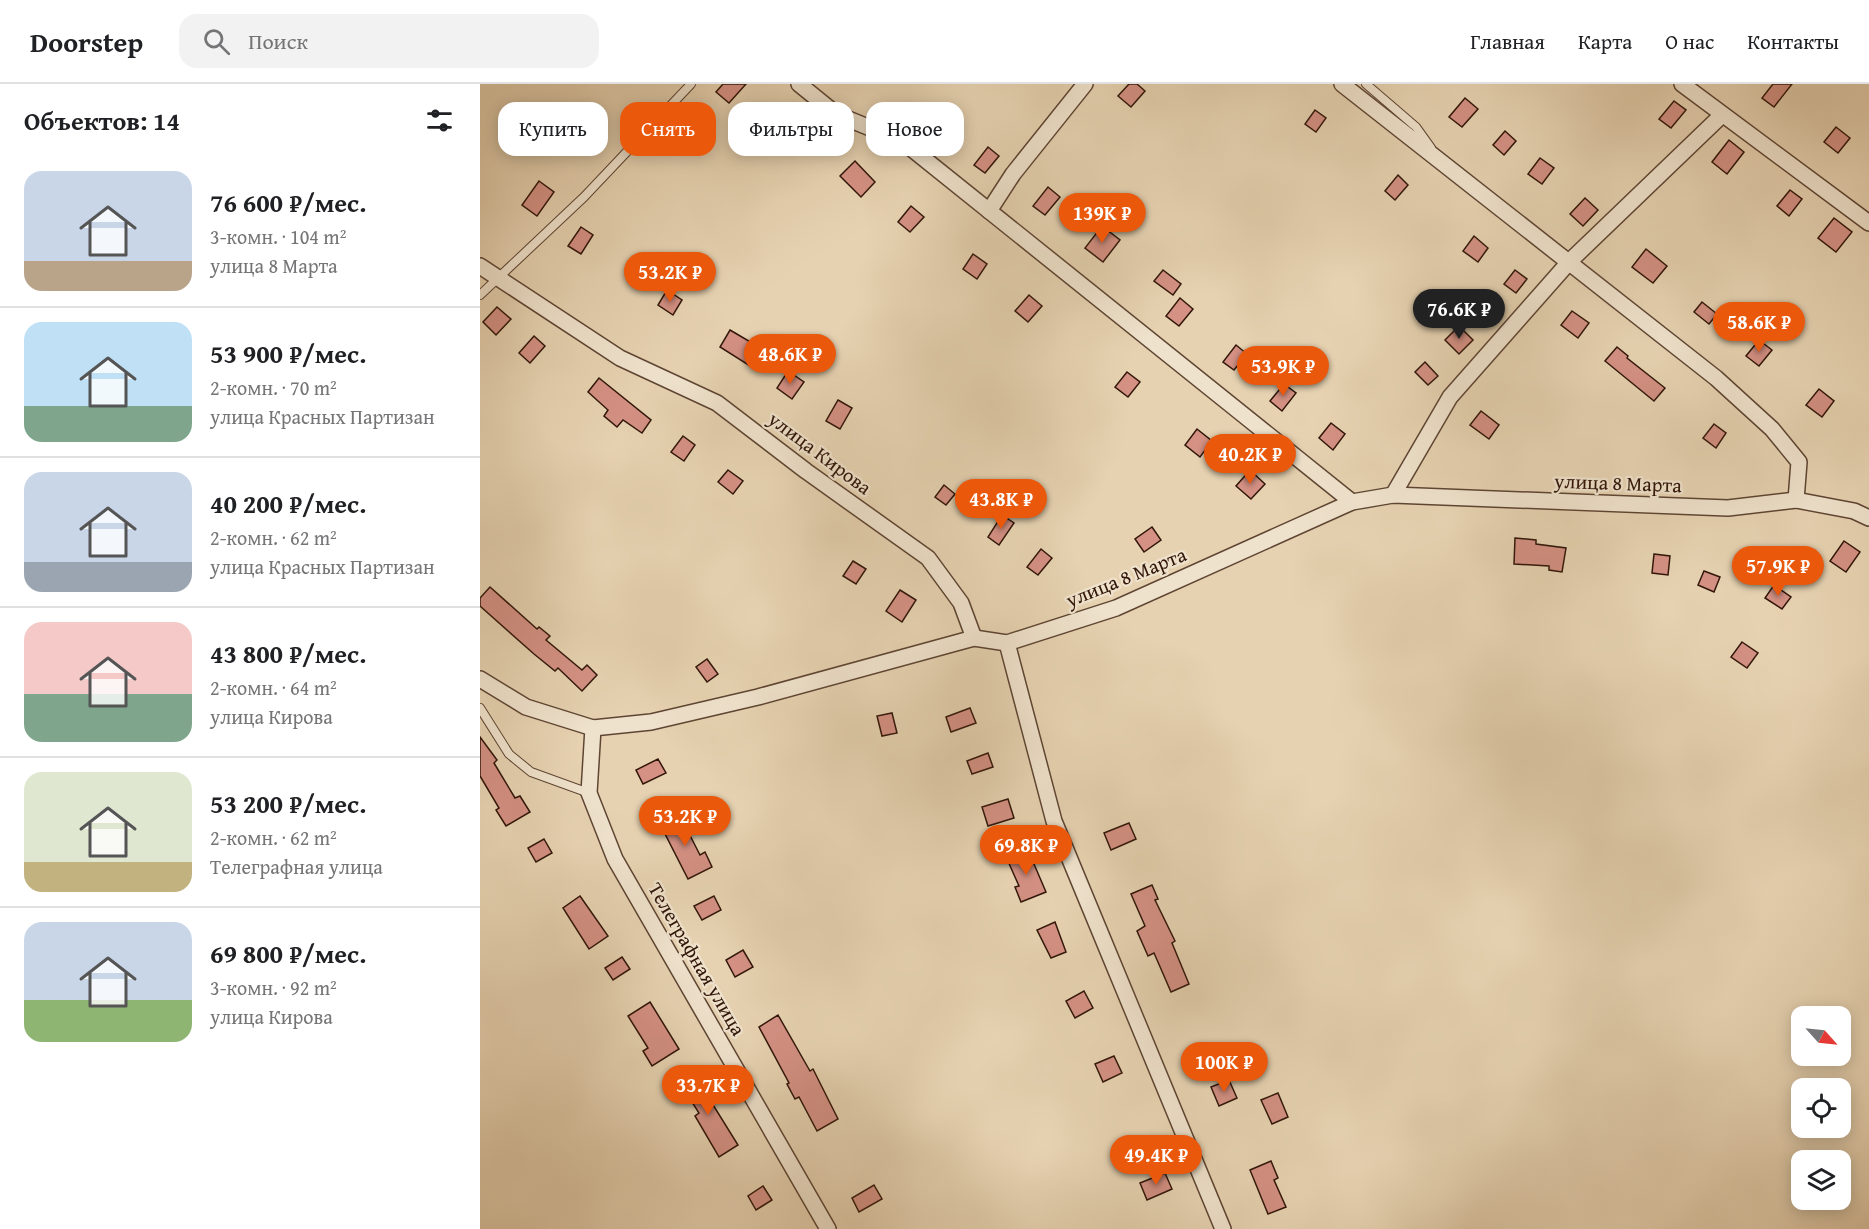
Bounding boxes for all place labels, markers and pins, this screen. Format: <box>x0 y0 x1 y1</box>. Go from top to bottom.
pin: 139K ₽ <box>1053 193 1151 244</box>
pin: 53.2K ₽ <box>615 252 725 303</box>
pin: 76.6K ₽ <box>1404 289 1514 340</box>
pin: 58.6K ₽ <box>1704 302 1814 353</box>
pin: 48.6K ₽ <box>735 334 845 385</box>
pin: 53.9K ₽ <box>1228 346 1338 397</box>
pin: 40.2K ₽ <box>1195 434 1305 485</box>
pin: 43.8K ₽ <box>946 479 1056 530</box>
pin: 57.9K ₽ <box>1723 546 1833 597</box>
pin: 53.2K ₽ <box>630 796 740 847</box>
pin: 69.8K ₽ <box>971 825 1081 876</box>
pin: 100K ₽ <box>1175 1042 1273 1093</box>
pin: 33.7K ₽ <box>653 1065 763 1116</box>
pin: 49.4K ₽ <box>1101 1135 1211 1186</box>

